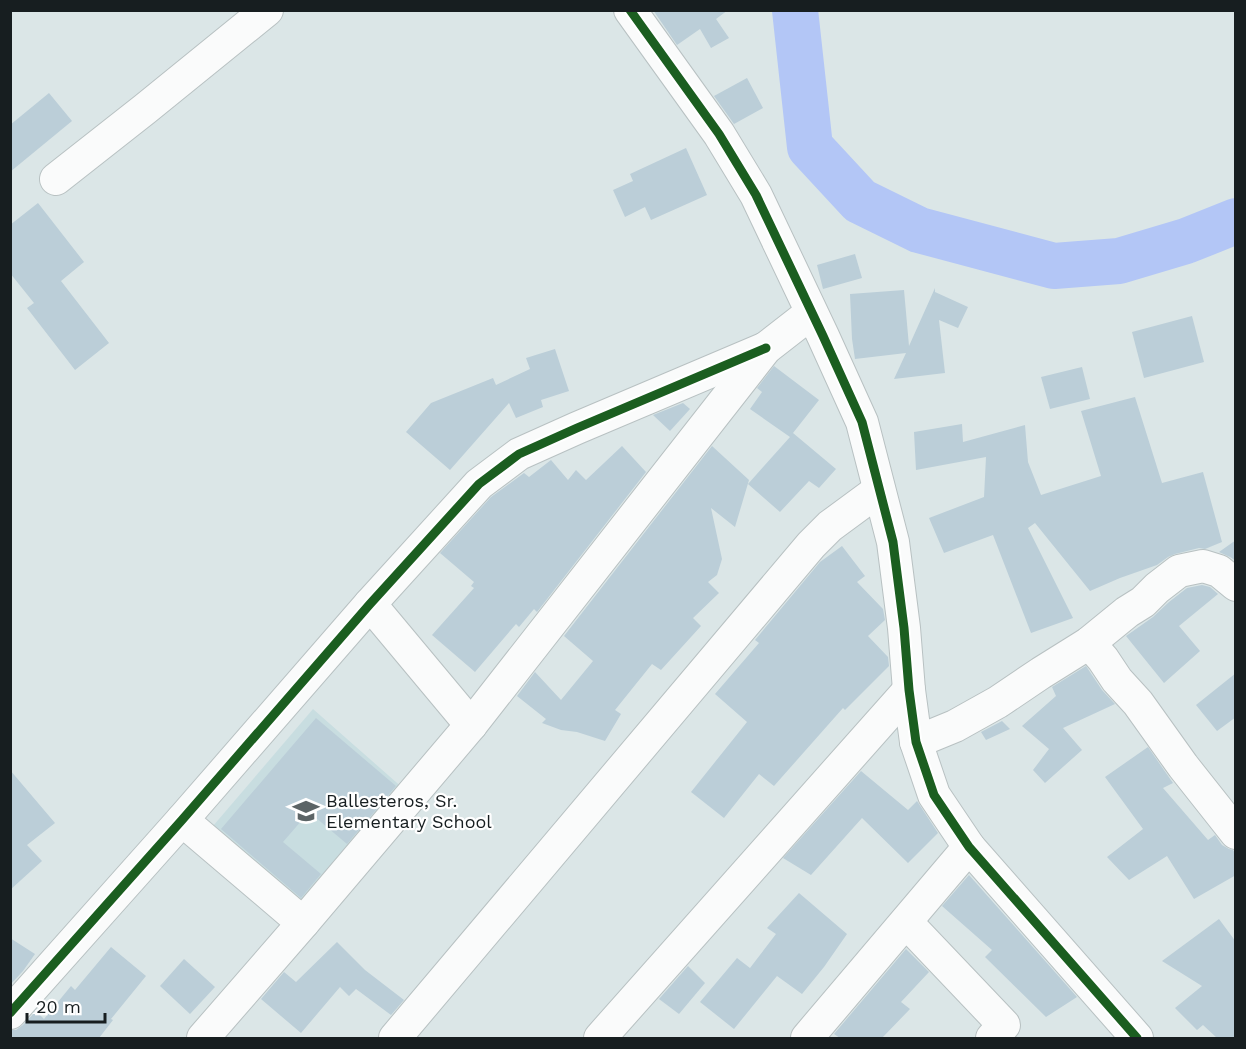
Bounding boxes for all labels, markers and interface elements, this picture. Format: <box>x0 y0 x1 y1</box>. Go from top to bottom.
place label: Ballesteros, Sr. Elementary School <box>326 790 492 832</box>
school or university icon: Ballesteros, Sr. Elementary School <box>291 796 321 826</box>
scale bar <box>27 986 105 1024</box>
text: 20 m <box>36 996 81 1017</box>

